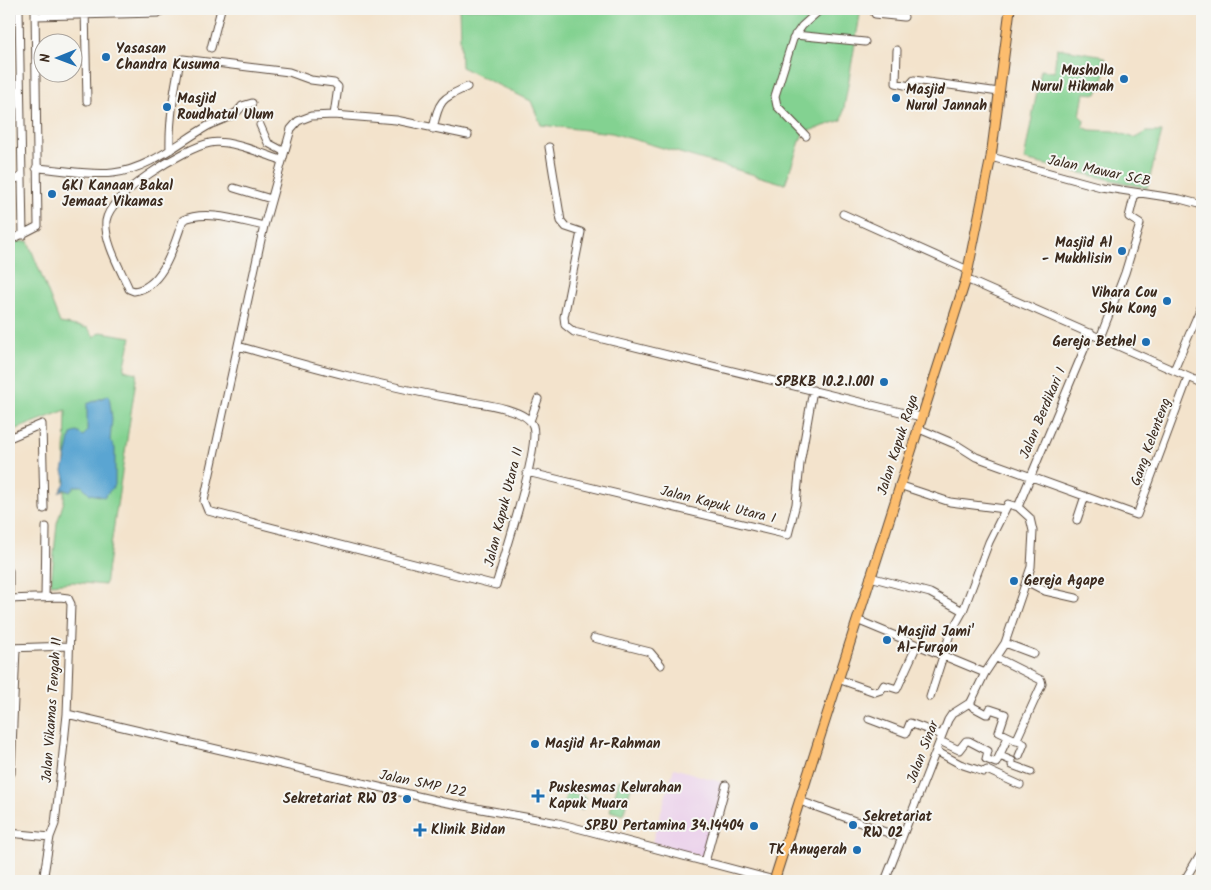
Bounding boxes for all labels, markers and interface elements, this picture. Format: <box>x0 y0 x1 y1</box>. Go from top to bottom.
north arrow <box>32 32 82 82</box>
place label: Yasasan Chandra Kusuma <box>116 38 220 76</box>
marker: Yasasan Chandra Kusuma <box>100 51 112 63</box>
text: N <box>35 53 57 63</box>
place label: Musholla Nurul Hikmah <box>1031 60 1114 98</box>
marker: Musholla Nurul Hikmah <box>1118 73 1130 85</box>
place label: Masjid Nurul Jannah <box>906 79 987 117</box>
place label: Masjid Roudhatul Ulum <box>177 88 274 126</box>
marker: Masjid Nurul Jannah <box>890 92 902 104</box>
marker: Masjid Roudhatul Ulum <box>161 101 173 113</box>
street label: Jalan Mawar SCB <box>1045 149 1153 193</box>
place label: GKI Kanaan Bakal Jemaat Vikamas <box>62 175 173 213</box>
marker: GKI Kanaan Bakal Jemaat Vikamas <box>46 188 58 200</box>
place label: Masjid Al - Mukhlisin <box>1042 232 1112 270</box>
marker: Masjid Al - Mukhlisin <box>1116 245 1128 257</box>
place label: Vihara Cou Shu Kong <box>1091 282 1157 320</box>
marker: Vihara Cou Shu Kong <box>1161 295 1173 307</box>
place label: Gereja Bethel <box>1052 331 1136 353</box>
marker: Gereja Bethel <box>1140 336 1152 348</box>
street label: Jalan Berdikari I <box>1014 364 1072 462</box>
place label: SPBKB 10.2.1.001 <box>775 371 875 393</box>
marker: SPBKB 10.2.1.001 <box>878 376 890 388</box>
street label: Jalan Kapuk Raya <box>871 392 925 498</box>
street label: Gang Kelenteng <box>1125 395 1177 489</box>
street label: Jalan Kapuk Utara II <box>479 445 529 569</box>
street label: Jalan Kapuk Utara I <box>658 480 778 530</box>
place label: Gereja Agape <box>1024 570 1104 592</box>
marker: Gereja Agape <box>1008 575 1020 587</box>
place label: Masjid Jami' Al-Furqon <box>897 621 975 659</box>
marker: Masjid Jami' Al-Furqon <box>881 634 893 646</box>
street label: Jalan Vikamas Tengah 11 <box>36 637 68 783</box>
street label: Jalan Sinar <box>901 716 946 787</box>
place label: Masjid Ar-Rahman <box>545 733 661 755</box>
marker: Masjid Ar-Rahman <box>529 738 541 750</box>
street label: Jalan SMP 122 <box>377 764 469 804</box>
place label: Puskesmas Kelurahan Kapuk Muara <box>549 777 682 815</box>
place label: Sekretariat RW 03 <box>283 788 397 810</box>
marker: Puskesmas Kelurahan Kapuk Muara <box>531 789 545 803</box>
marker: Sekretariat RW 03 <box>401 793 413 805</box>
place label: Sekretariat RW 02 <box>863 806 933 844</box>
place label: SPBU Pertamina 34.14404 <box>585 815 744 837</box>
place label: Klinik Bidan <box>431 819 506 841</box>
marker: Sekretariat RW 02 <box>847 819 859 831</box>
marker: SPBU Pertamina 34.14404 <box>748 820 760 832</box>
marker: Klinik Bidan <box>413 823 427 837</box>
place label: TK Anugerah <box>769 839 847 861</box>
marker: TK Anugerah <box>851 844 863 856</box>

